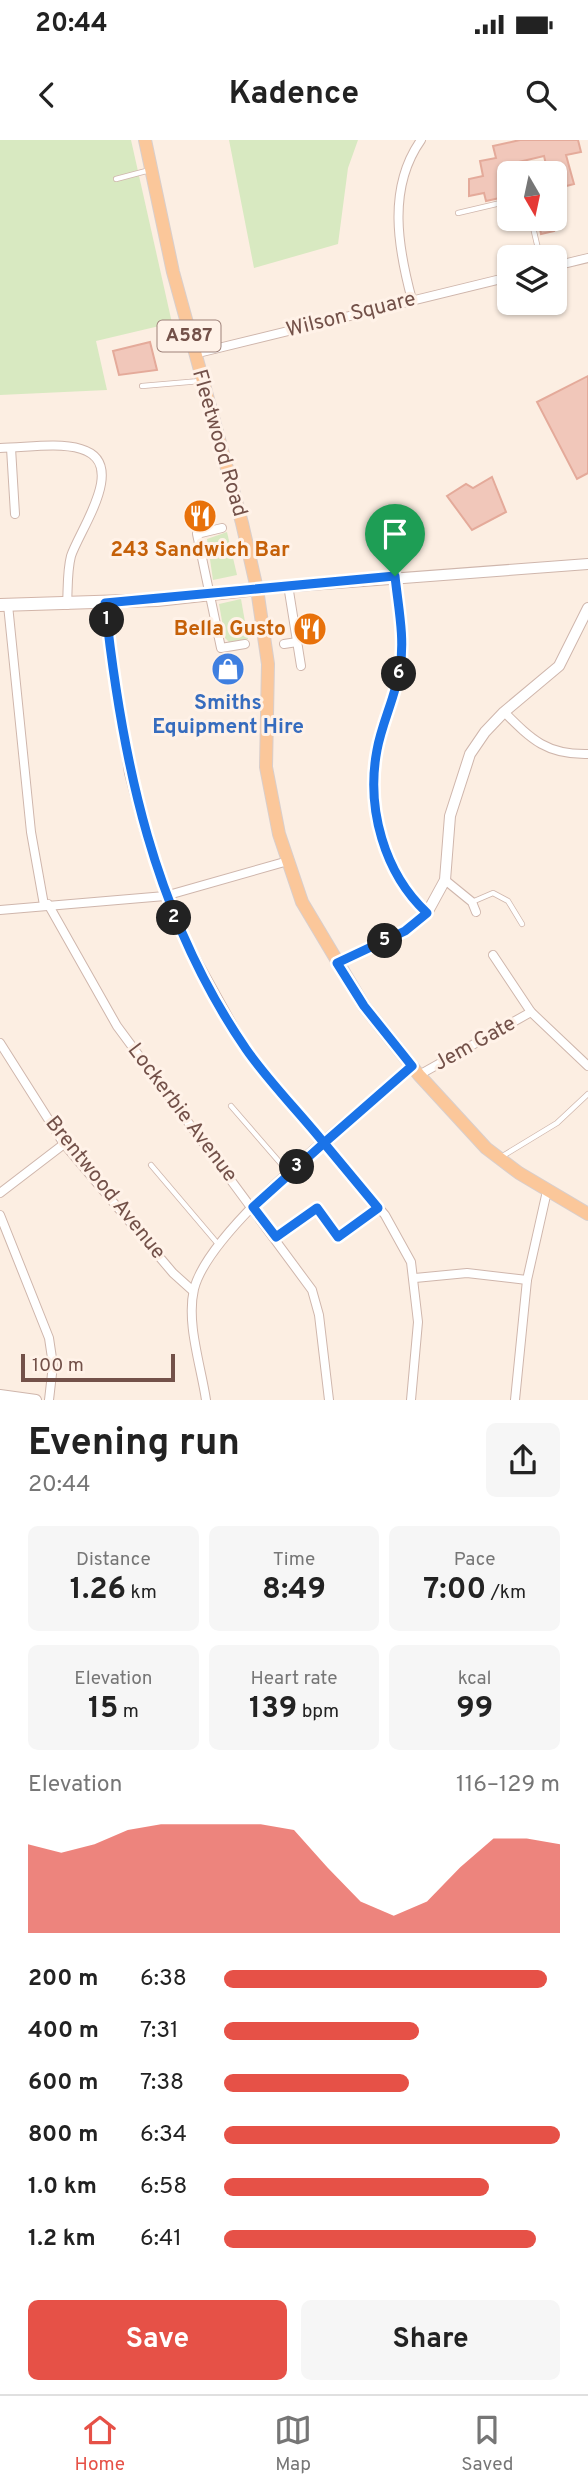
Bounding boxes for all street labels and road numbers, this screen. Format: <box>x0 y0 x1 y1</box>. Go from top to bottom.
street label: Wilson Square <box>283 286 419 344</box>
road number: A587 <box>158 320 220 352</box>
street label: Fleetwood Road <box>185 366 253 520</box>
street label: Jem Gate <box>429 1010 521 1078</box>
street label: Lockerbie Avenue <box>121 1038 243 1188</box>
street label: Brentwood Avenue <box>39 1111 171 1265</box>

